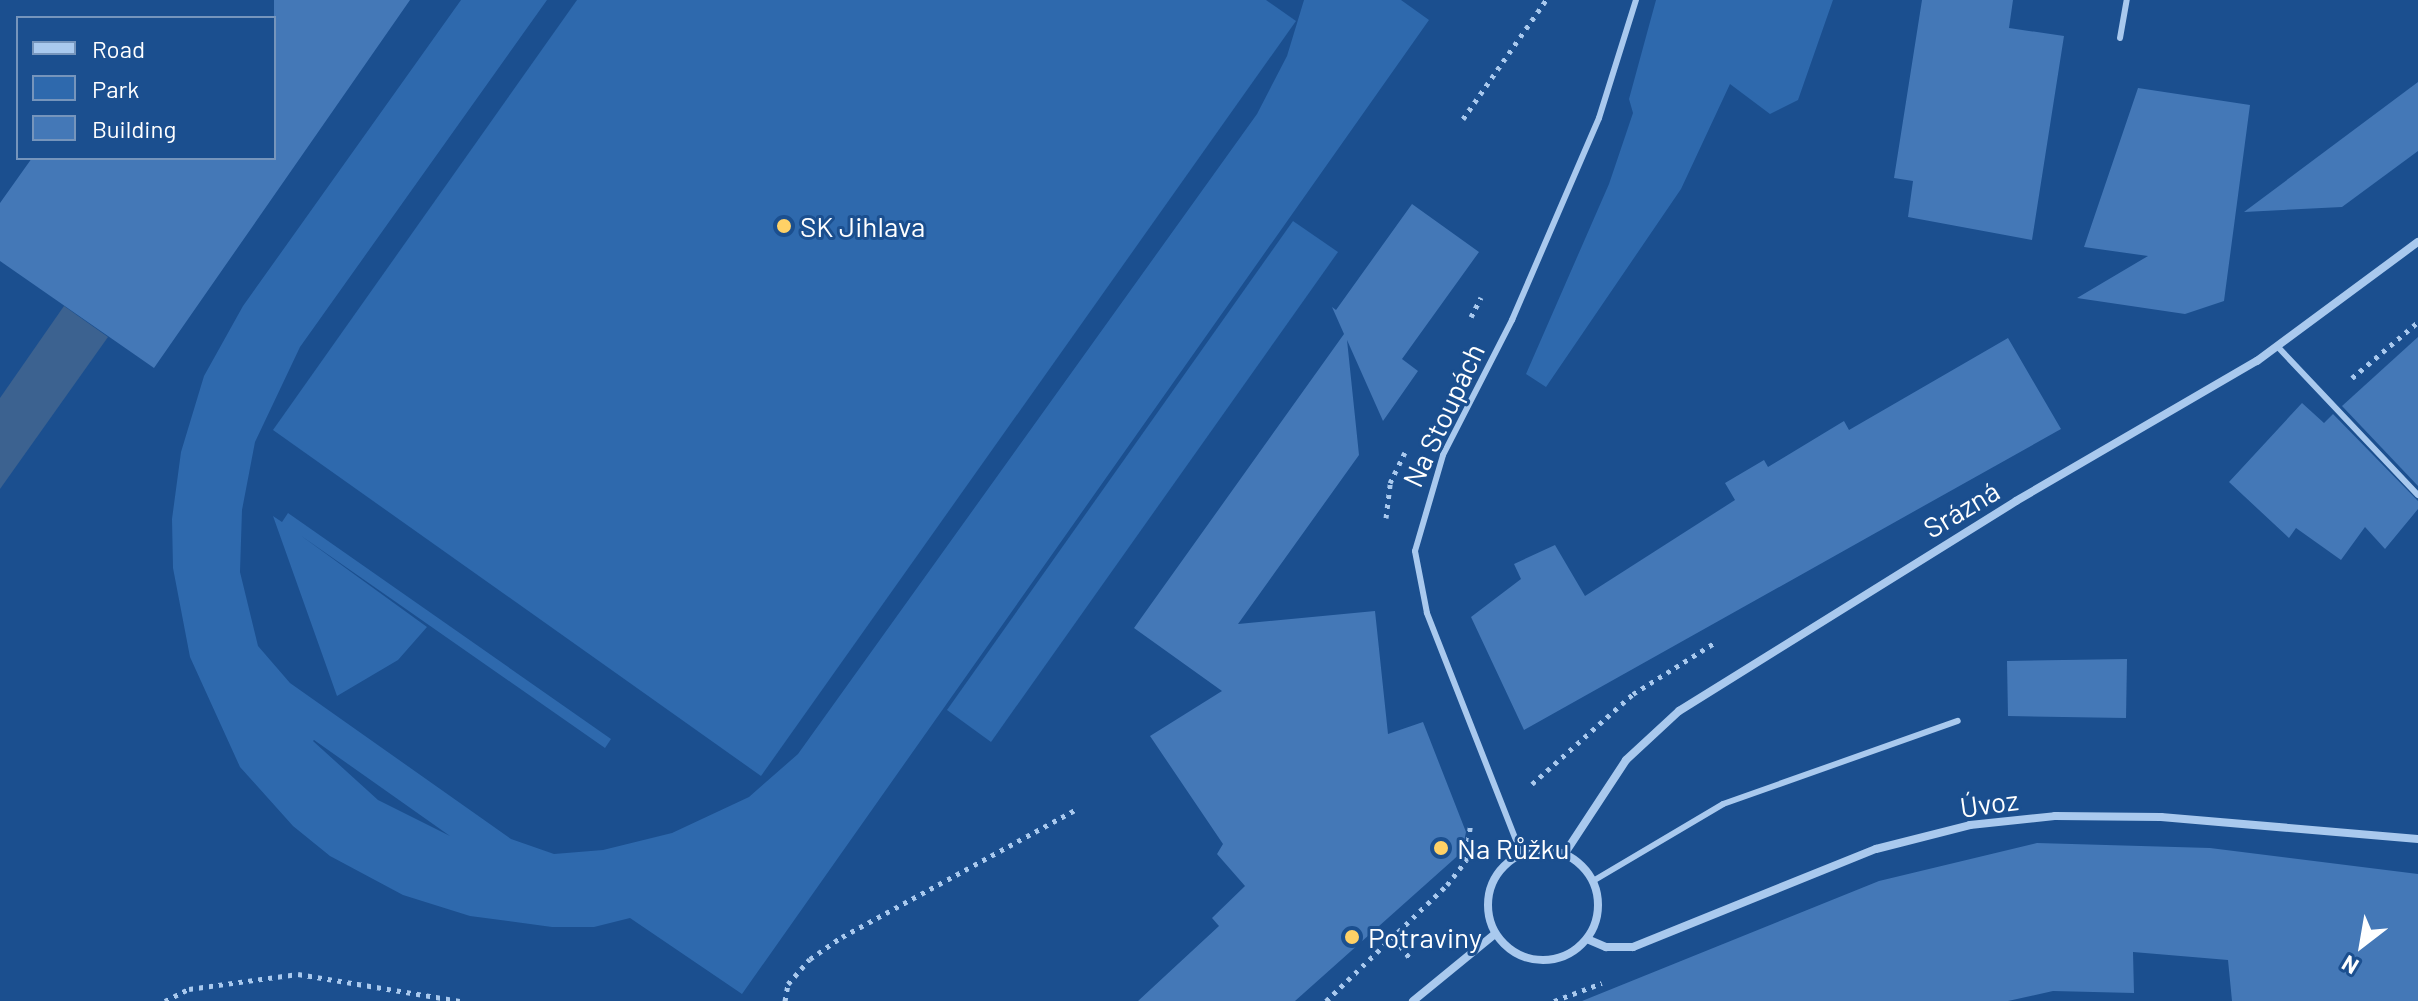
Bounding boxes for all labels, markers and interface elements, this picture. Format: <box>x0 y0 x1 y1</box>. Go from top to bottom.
legend <box>16 16 276 160</box>
text: Road <box>92 34 145 63</box>
text: Park <box>92 74 139 103</box>
text: Building <box>92 114 176 143</box>
place label: SK Jihlava <box>800 209 925 243</box>
marker: SK Jihlava <box>775 217 793 235</box>
street label: Na Stoupách <box>1395 338 1491 492</box>
street label: Srázná <box>1917 473 2005 545</box>
street label: Úvoz <box>1958 782 2020 824</box>
place label: Na Růžku <box>1457 831 1570 865</box>
marker: Na Růžku <box>1432 839 1450 857</box>
north arrow <box>2322 905 2402 985</box>
place label: Potraviny <box>1368 920 1482 954</box>
marker: Potraviny <box>1343 928 1361 946</box>
text: N <box>2337 951 2363 980</box>

